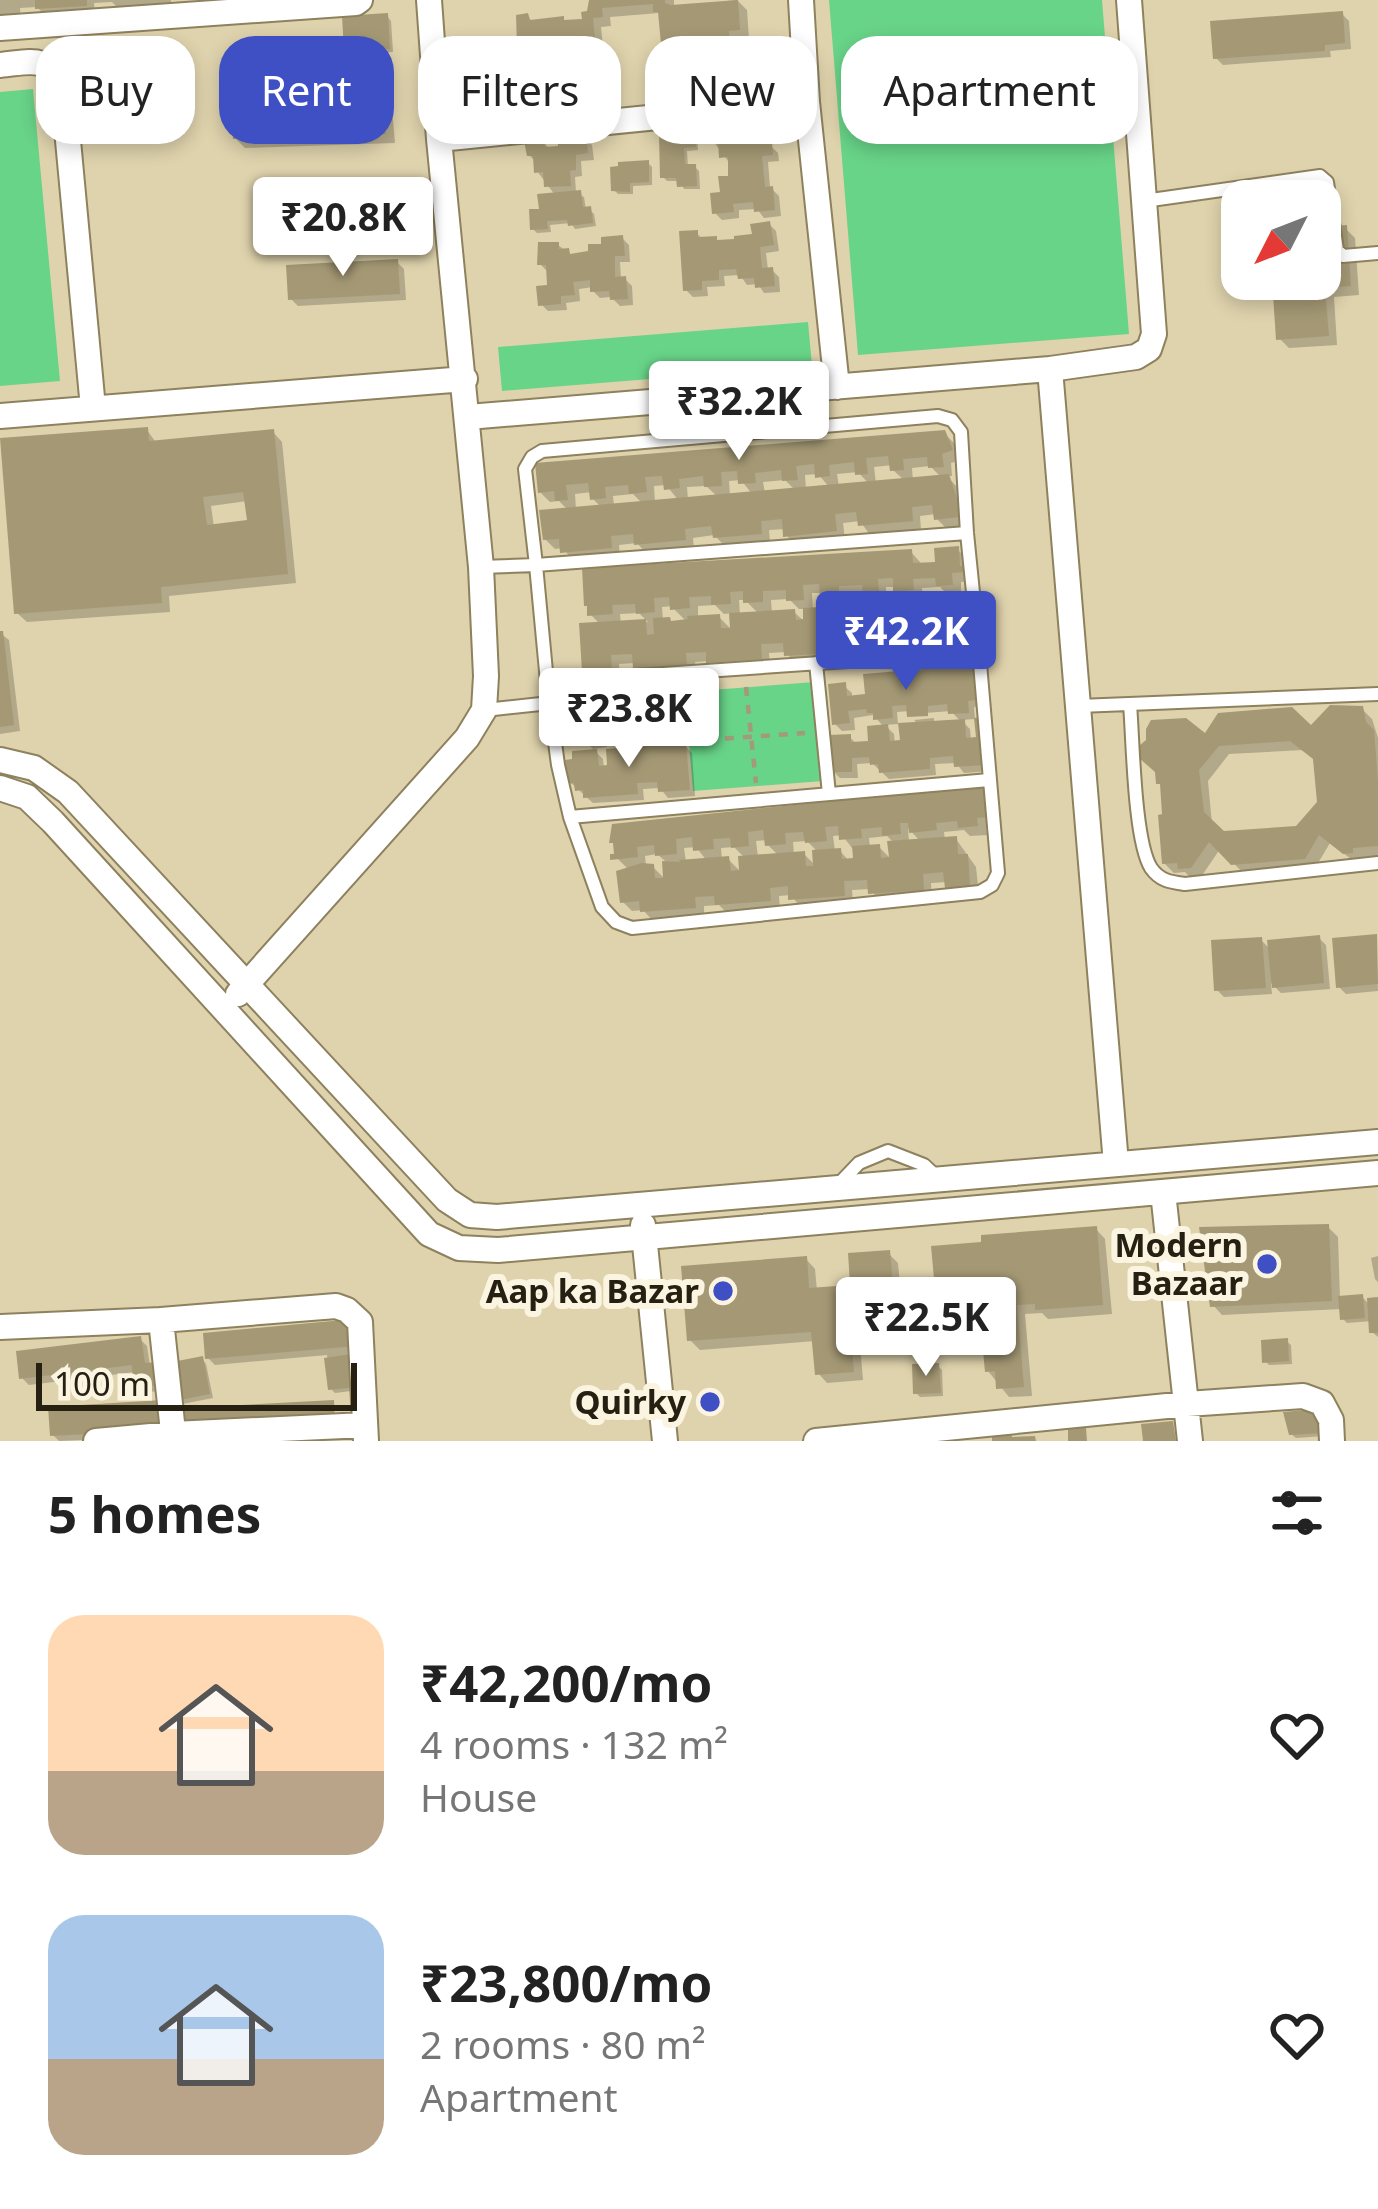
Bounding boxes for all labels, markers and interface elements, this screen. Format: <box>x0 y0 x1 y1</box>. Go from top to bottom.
chip: Buy <box>36 36 195 144</box>
chip: Rent <box>219 36 394 144</box>
chip: Filters <box>418 36 621 144</box>
chip: New <box>645 36 817 144</box>
chip: Apartment <box>841 36 1138 144</box>
pin: ₹20.8K <box>245 177 441 279</box>
north arrow <box>1221 180 1341 300</box>
map controls <box>1221 180 1341 300</box>
text: ₹20.8K <box>280 189 406 242</box>
pin: ₹32.2K <box>641 361 837 463</box>
text: ₹32.2K <box>676 373 802 426</box>
pin: ₹42.2K <box>808 591 1004 693</box>
text: ₹42.2K <box>843 603 969 656</box>
pin: ₹23.8K <box>531 668 727 770</box>
text: ₹23.8K <box>566 680 692 733</box>
place label: Modern Bazaar <box>1114 1222 1243 1305</box>
marker: Modern Bazaar <box>1254 1251 1280 1277</box>
place label: Aap ka Bazar <box>486 1268 699 1313</box>
pin: ₹22.5K <box>828 1277 1024 1379</box>
marker: Aap ka Bazar <box>710 1278 736 1304</box>
text: ₹22.5K <box>863 1289 989 1342</box>
scale bar <box>36 1357 357 1410</box>
text: 100 m <box>54 1361 150 1406</box>
place label: Quirky <box>575 1379 686 1424</box>
marker: Quirky <box>697 1389 723 1415</box>
text: 5 homes <box>48 1478 261 1548</box>
icon: filters <box>1264 1480 1330 1546</box>
text: ₹42,200/mo <box>420 1647 712 1717</box>
icon: home <box>144 1663 288 1807</box>
icon: heart <box>1264 1702 1330 1768</box>
text: 4 rooms · 132 m² <box>420 1717 728 1770</box>
text: House <box>420 1770 537 1823</box>
text: ₹23,800/mo <box>420 1947 712 2017</box>
icon: home <box>144 1963 288 2107</box>
icon: heart <box>1264 2002 1330 2068</box>
text: 2 rooms · 80 m² <box>420 2017 706 2070</box>
text: Apartment <box>420 2070 618 2123</box>

